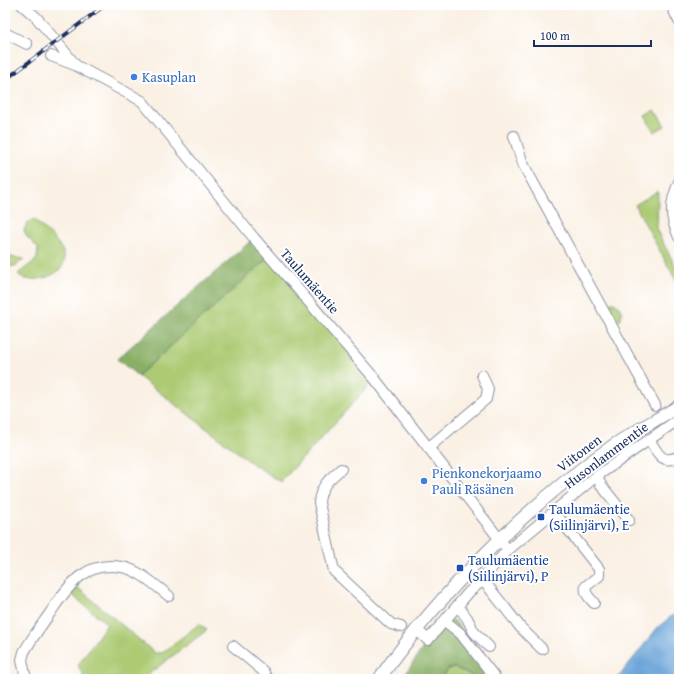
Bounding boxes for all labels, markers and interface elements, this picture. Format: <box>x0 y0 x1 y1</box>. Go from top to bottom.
scale bar <box>534 22 651 48</box>
text: 100 m <box>540 27 570 44</box>
place label: Kasuplan <box>142 67 196 87</box>
marker: Kasuplan <box>129 72 139 82</box>
street label: Taulumäentie <box>276 244 344 318</box>
street label: Husonlammentie <box>560 416 653 493</box>
street label: Viitonen <box>552 429 606 476</box>
place label: Pienkonekorjaamo Pauli Räsänen <box>432 463 542 499</box>
marker: Pienkonekorjaamo Pauli Räsänen <box>419 476 429 486</box>
place label: Taulumäentie (Siilinjärvi), E <box>549 499 630 535</box>
marker: Taulumäentie (Siilinjärvi), E <box>536 512 546 522</box>
place label: Taulumäentie (Siilinjärvi), P <box>468 550 549 586</box>
marker: Taulumäentie (Siilinjärvi), P <box>455 563 465 573</box>

